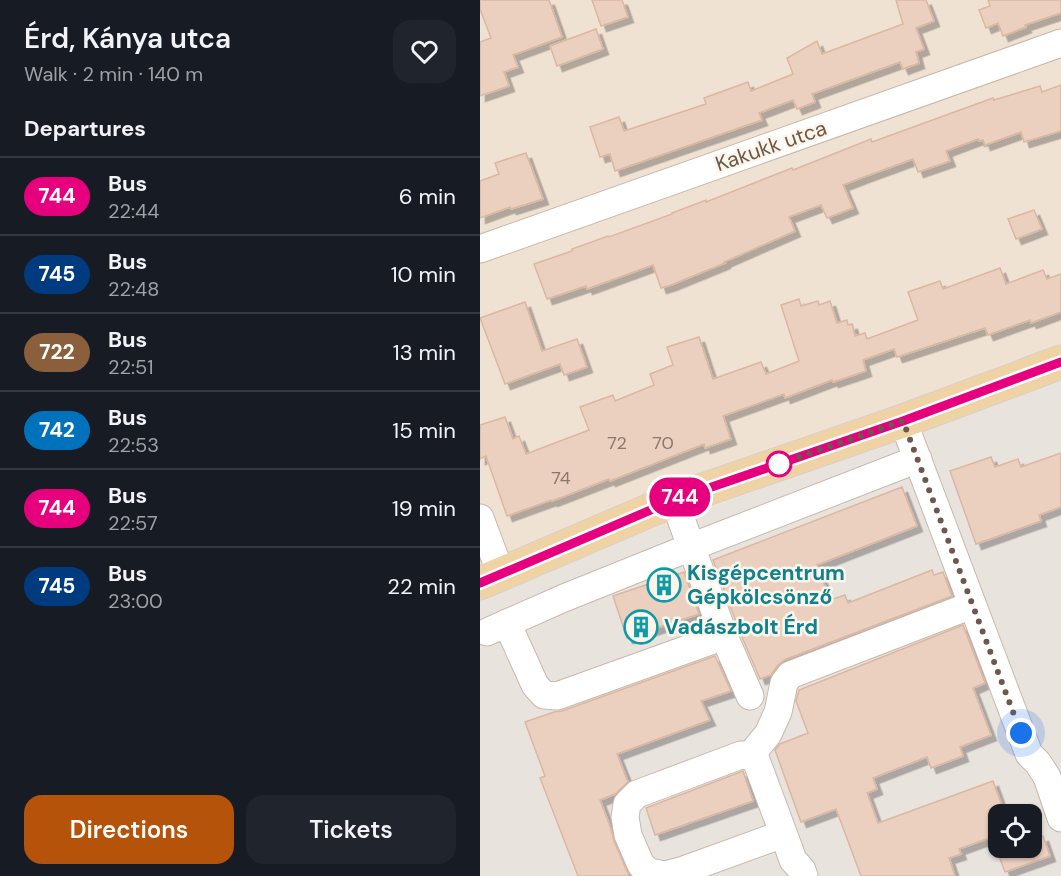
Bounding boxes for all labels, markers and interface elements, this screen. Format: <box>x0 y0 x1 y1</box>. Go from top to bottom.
text: Érd, Kánya utca <box>24 20 231 57</box>
button: heart <box>393 20 456 83</box>
text: Walk · 2 min · 140 m <box>24 61 203 87</box>
text: Departures <box>24 114 146 143</box>
street label: Kakukk utca <box>712 114 830 178</box>
text: Bus <box>108 169 147 198</box>
text: 744 <box>38 182 76 210</box>
text: 6 min <box>399 182 456 211</box>
text: 22:44 <box>108 198 159 224</box>
text: Bus <box>108 247 147 276</box>
text: 745 <box>39 260 75 288</box>
text: 10 min <box>391 260 456 289</box>
text: 22:48 <box>108 276 159 302</box>
text: Bus <box>108 325 147 354</box>
text: 722 <box>39 338 75 366</box>
text: 13 min <box>393 338 456 367</box>
text: 22:51 <box>108 354 154 380</box>
text: Bus <box>108 403 147 432</box>
text: 742 <box>39 416 75 444</box>
text: 15 min <box>392 416 456 445</box>
house number: 72 <box>607 431 627 455</box>
house number: 70 <box>652 431 674 455</box>
text: 22:53 <box>108 432 159 458</box>
unlabelled marker <box>766 451 792 477</box>
house number: 74 <box>551 466 571 490</box>
line badge: 744 <box>646 478 714 516</box>
text: Bus <box>108 481 147 510</box>
text: 744 <box>661 483 699 511</box>
text: 744 <box>38 494 76 522</box>
text: 19 min <box>392 494 456 523</box>
text: 22:57 <box>108 510 158 536</box>
text: Bus <box>108 559 147 588</box>
place label: Kisgépcentrum Gépkölcsönző <box>687 559 845 611</box>
building icon: Kisgépcentrum Gépkölcsönző <box>646 567 682 603</box>
text: 745 <box>39 572 75 600</box>
text: 22 min <box>387 572 456 601</box>
text: 23:00 <box>108 588 163 614</box>
building icon: Vadászbolt Érd <box>623 609 659 645</box>
place label: Vadászbolt Érd <box>664 613 818 641</box>
your location <box>1006 718 1036 748</box>
button: Directions <box>24 795 234 864</box>
button: Tickets <box>246 795 456 864</box>
map controls <box>988 804 1042 858</box>
button: locate <box>988 804 1042 858</box>

